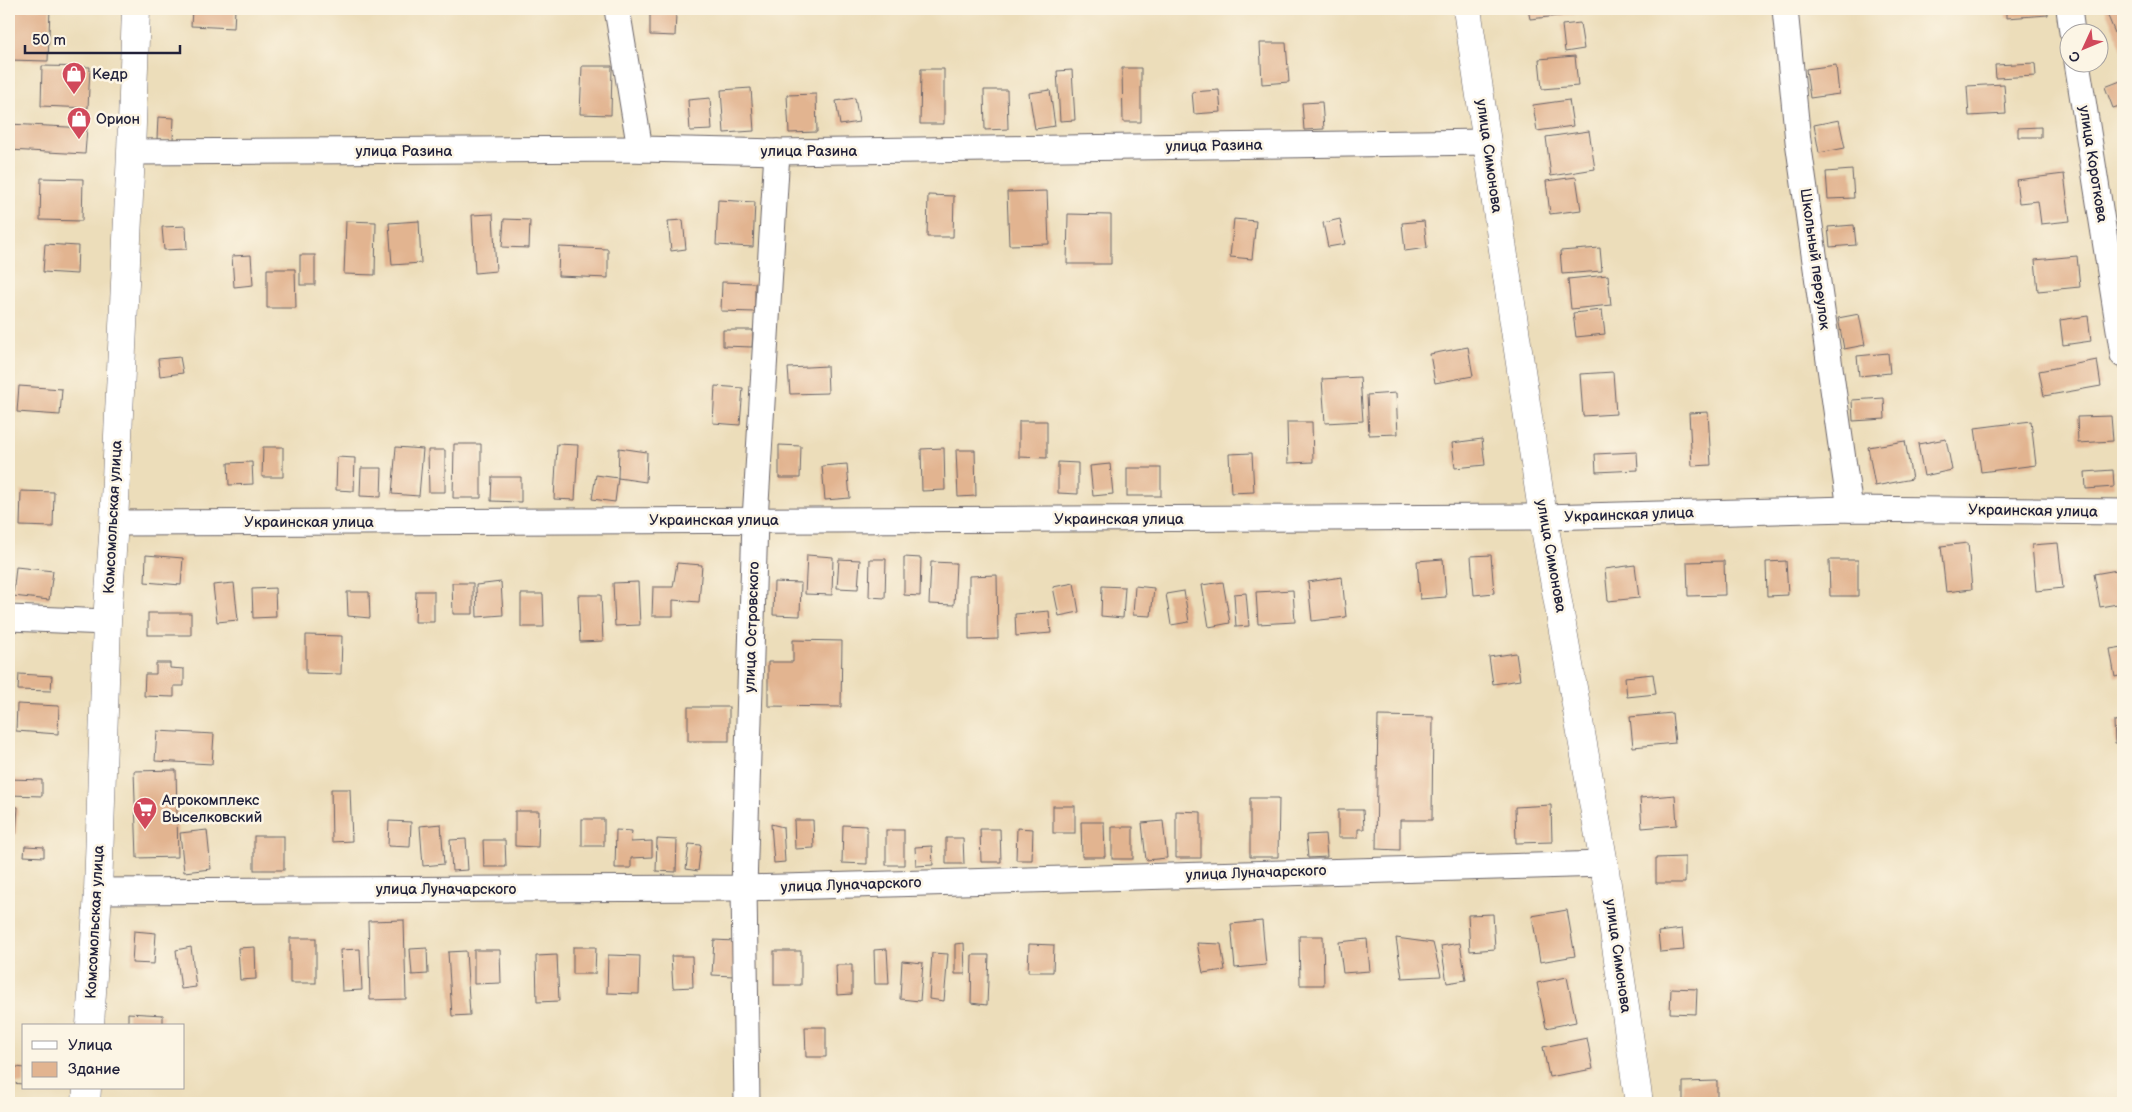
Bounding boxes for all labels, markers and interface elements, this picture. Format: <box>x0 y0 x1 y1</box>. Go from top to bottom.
scale bar <box>25 22 180 54</box>
north arrow <box>2060 22 2110 72</box>
text: 50 m <box>32 31 66 50</box>
text: С <box>2065 47 2085 66</box>
shop icon: Кедр <box>61 61 87 95</box>
place label: Кедр <box>92 65 128 84</box>
street label: улица Симонова <box>1472 98 1506 214</box>
street label: улица Короткова <box>2074 104 2112 224</box>
shop icon: Орион <box>66 106 92 140</box>
place label: Орион <box>96 110 140 129</box>
street label: улица Разина <box>1165 136 1263 156</box>
street label: улица Разина <box>356 142 453 161</box>
street label: улица Разина <box>761 142 858 161</box>
street label: Школьный переулок <box>1796 187 1834 331</box>
street label: Комсомольская улица <box>99 440 127 594</box>
street label: улица Симонова <box>1532 498 1570 614</box>
street label: Украинская улица <box>1968 500 2098 522</box>
street label: Украинская улица <box>1564 503 1694 527</box>
street label: Украинская улица <box>1054 510 1184 529</box>
street label: Украинская улица <box>649 511 779 530</box>
street label: Украинская улица <box>244 513 374 532</box>
street label: улица Островского <box>740 561 764 693</box>
place label: Агрокомплекс Выселковский <box>161 791 262 827</box>
supermarket icon: Агрокомплекс Выселковский <box>132 796 158 830</box>
street label: Комсомольская улица <box>81 845 109 999</box>
street label: улица Луначарского <box>1185 861 1327 885</box>
street label: улица Луначарского <box>780 873 922 897</box>
street label: улица Луначарского <box>376 880 517 899</box>
street label: улица Симонова <box>1601 898 1635 1014</box>
legend <box>22 1024 185 1090</box>
text: Улица <box>68 1036 113 1055</box>
text: Здание <box>68 1060 120 1079</box>

